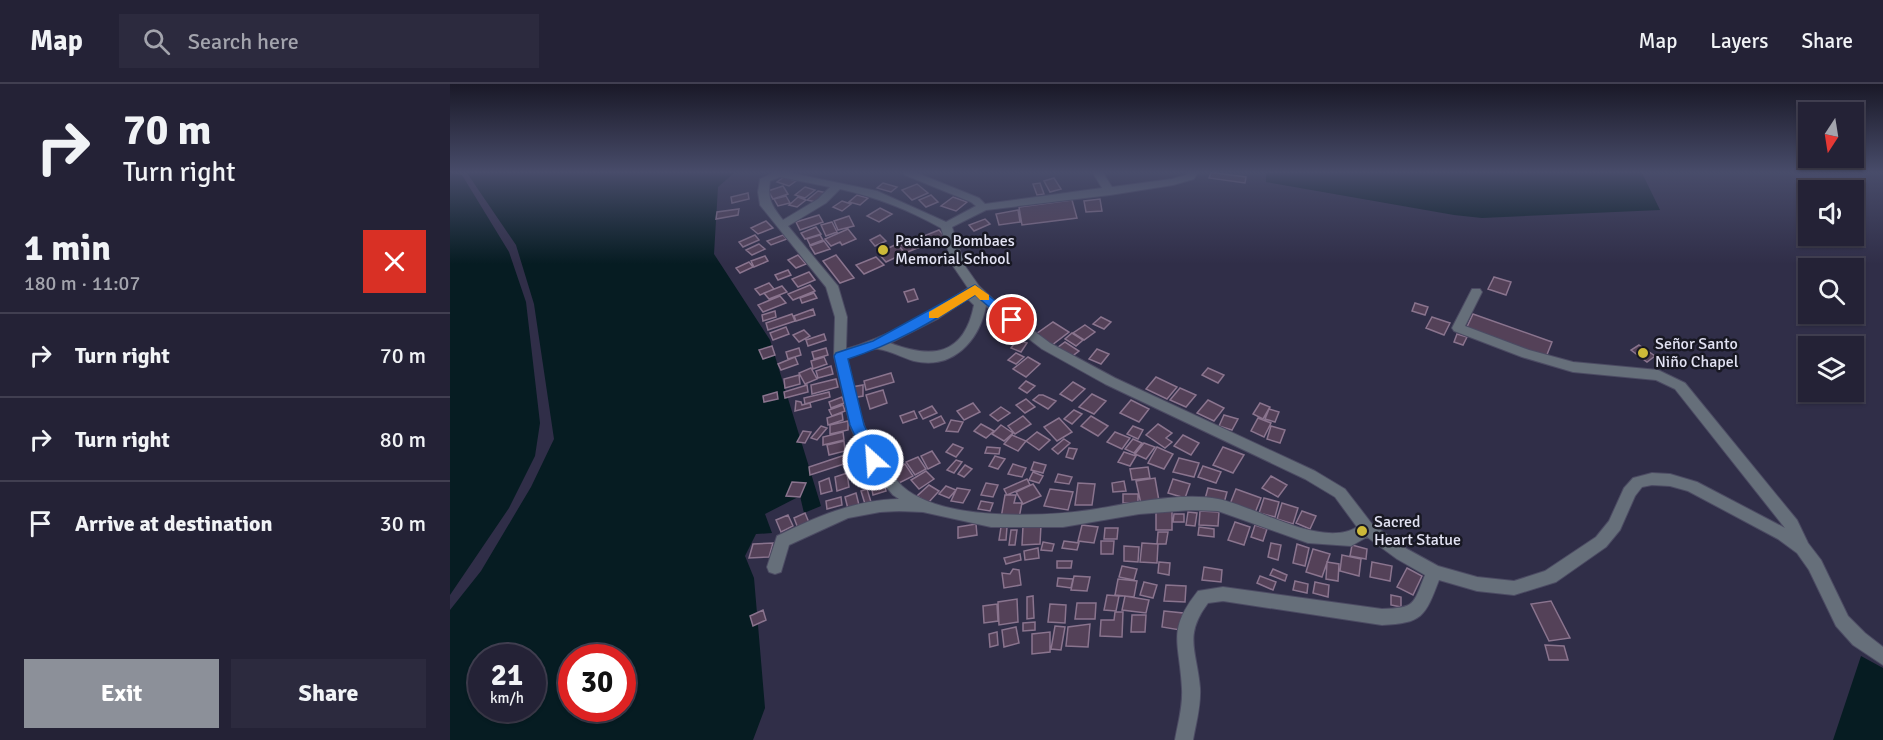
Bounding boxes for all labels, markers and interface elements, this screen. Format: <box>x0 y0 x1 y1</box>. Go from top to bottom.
search box <box>119 14 539 68</box>
text: Map <box>30 24 83 58</box>
icon: search <box>140 25 173 58</box>
text: Search here <box>188 28 299 55</box>
text: Map <box>1639 28 1677 54</box>
text: Layers <box>1710 28 1768 54</box>
text: Share <box>1801 28 1853 54</box>
north arrow <box>1798 102 1864 168</box>
map controls <box>1798 102 1864 402</box>
text: 70 m <box>123 105 212 156</box>
icon: right <box>24 108 102 186</box>
text: Turn right <box>123 156 236 189</box>
button: sound <box>1798 180 1864 246</box>
text: 1 min <box>24 226 111 271</box>
button: close <box>363 230 426 293</box>
place label: Paciano Bombaes Memorial School <box>895 231 1015 269</box>
marker: Paciano Bombaes Memorial School <box>876 243 890 257</box>
button: search <box>1798 258 1864 324</box>
text: 180 m · 11:07 <box>24 271 140 296</box>
pin <box>986 294 1037 345</box>
icon: arrive <box>995 303 1028 336</box>
place label: Señor Santo Niño Chapel <box>1655 334 1739 372</box>
button: layers <box>1798 336 1864 402</box>
icon: right <box>24 339 57 372</box>
text: Turn right <box>75 342 170 369</box>
text: 70 m <box>380 342 426 369</box>
marker: Señor Santo Niño Chapel <box>1636 346 1650 360</box>
icon: right <box>24 423 57 456</box>
text: Turn right <box>75 426 170 453</box>
text: 80 m <box>380 426 426 453</box>
position arrow <box>841 428 905 492</box>
icon: arrive <box>24 507 57 540</box>
text: Arrive at destination <box>75 510 272 537</box>
text: 30 m <box>380 510 426 537</box>
place label: Sacred Heart Statue <box>1374 512 1461 550</box>
marker: Sacred Heart Statue <box>1355 524 1369 538</box>
speed limit sign: 30 <box>558 644 636 722</box>
text: 21 <box>491 657 523 694</box>
button: Exit <box>24 659 219 728</box>
button: Share <box>231 659 426 728</box>
text: km/h <box>490 689 524 707</box>

